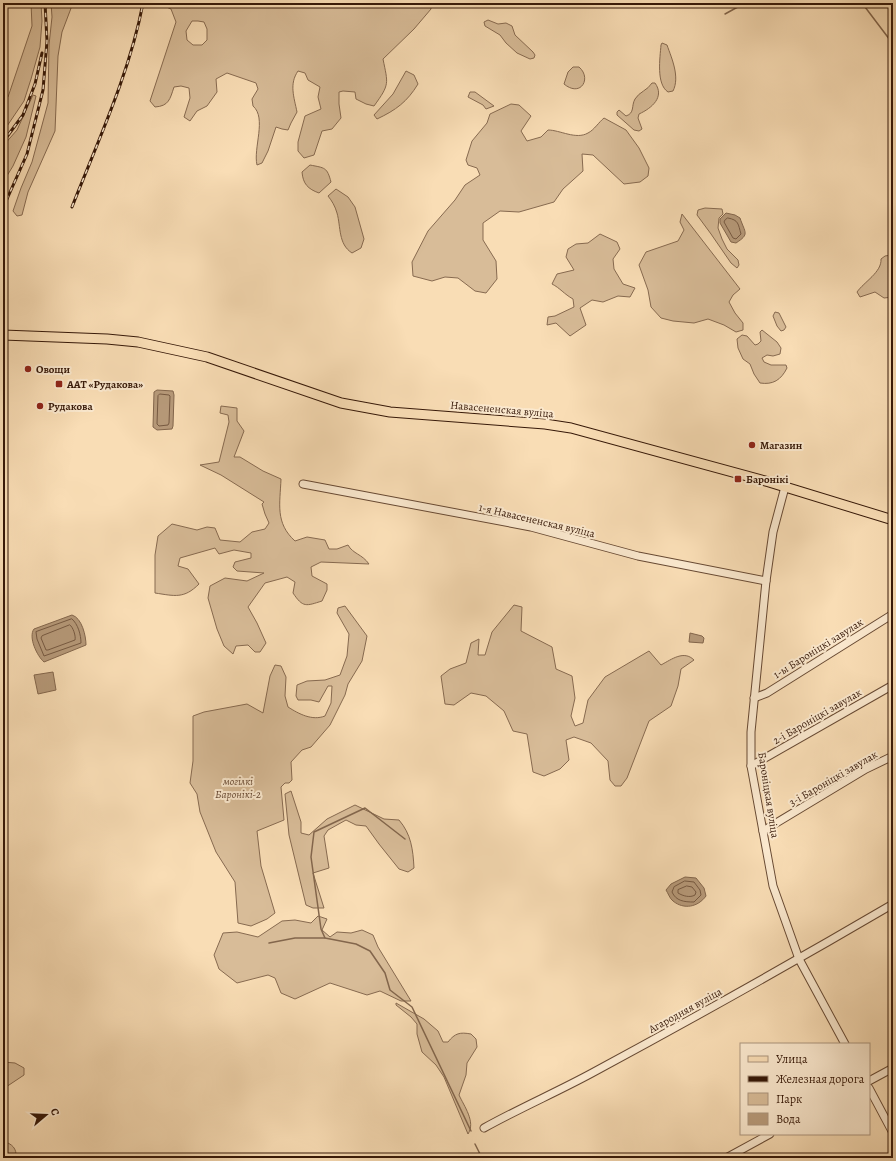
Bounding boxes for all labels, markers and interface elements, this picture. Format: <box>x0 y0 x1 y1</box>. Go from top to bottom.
place label: Овощи <box>36 362 71 377</box>
marker: Овощи <box>23 364 33 374</box>
place label: ААТ «Рудакова» <box>66 377 143 392</box>
marker: ААТ «Рудакова» <box>54 379 64 389</box>
street label: Навасененская вуліца <box>450 398 555 422</box>
place label: Рудакова <box>48 399 93 414</box>
marker: Рудакова <box>35 401 45 411</box>
place label: Магазин <box>760 438 803 453</box>
marker: Магазин <box>747 440 757 450</box>
place label: Баронікі <box>746 472 788 487</box>
marker: Баронікі <box>733 474 743 484</box>
street label: 1-я Навасененская вуліца <box>477 500 597 541</box>
street label: 1-ы Бароніцкі завулак <box>770 615 866 682</box>
street label: 2-і Бароніцкі завулак <box>770 685 865 748</box>
street label: 3-і Бароніцкі завулак <box>786 747 880 810</box>
street label: Бароніцкая вуліца <box>754 751 783 840</box>
park label: могілкі Баронікі-2 <box>215 774 261 802</box>
street label: Агародняя вуліца <box>645 984 725 1037</box>
legend <box>740 1043 870 1135</box>
text: Улица <box>776 1051 808 1067</box>
text: Железная дорога <box>776 1071 865 1087</box>
text: Парк <box>776 1091 802 1107</box>
north arrow <box>26 1095 66 1135</box>
text: С <box>47 1106 63 1118</box>
text: Вода <box>776 1111 801 1127</box>

